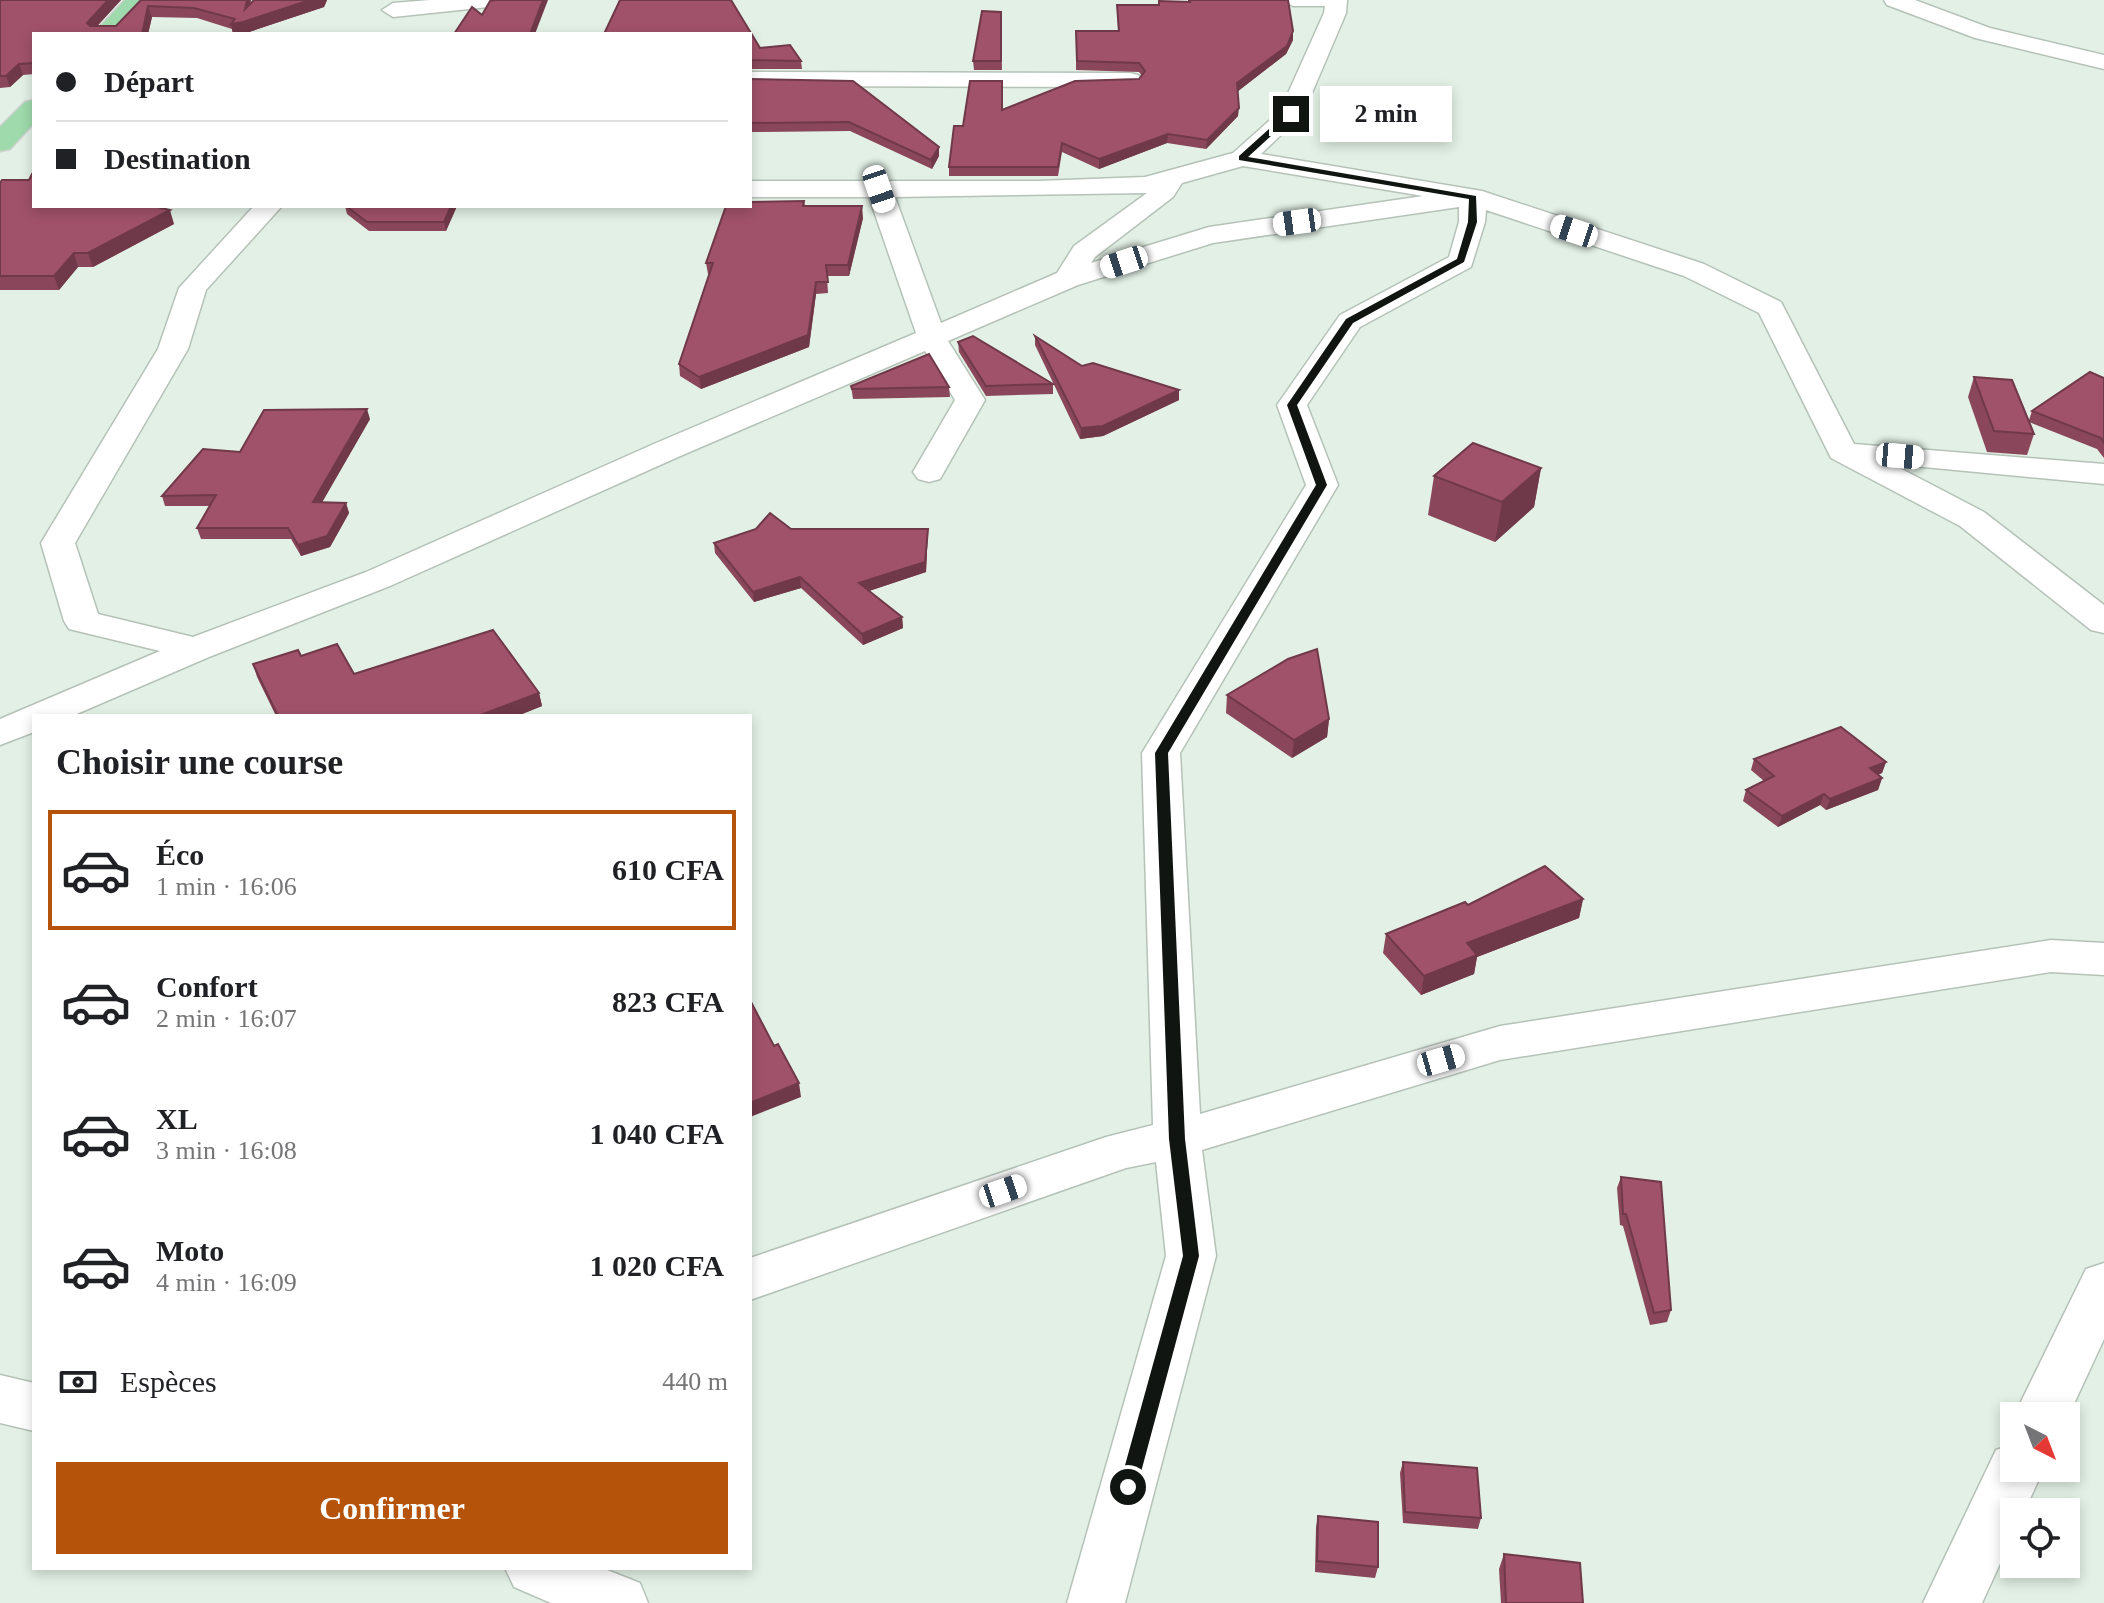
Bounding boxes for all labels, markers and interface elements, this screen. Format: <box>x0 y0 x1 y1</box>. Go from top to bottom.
text: Départ <box>104 65 194 98</box>
callout: 2 min <box>1319 86 1451 142</box>
route end <box>1273 96 1309 132</box>
text: 2 min <box>1355 99 1417 128</box>
text: Destination <box>104 142 251 175</box>
car <box>860 162 898 216</box>
car <box>1272 207 1322 237</box>
car <box>1547 212 1601 250</box>
car <box>1097 243 1151 281</box>
car <box>1875 442 1925 470</box>
text: Choisir une course <box>56 742 343 782</box>
icon: car <box>60 834 132 906</box>
text: Éco <box>156 838 204 871</box>
text: 610 CFA <box>612 853 724 886</box>
text: 1 min · 16:06 <box>156 872 297 901</box>
icon: car <box>60 966 132 1038</box>
text: Confort <box>156 970 258 1003</box>
text: 823 CFA <box>612 985 724 1018</box>
text: 2 min · 16:07 <box>156 1004 297 1033</box>
car <box>1415 1042 1467 1078</box>
icon: car <box>60 1098 132 1170</box>
text: XL <box>156 1102 198 1135</box>
text: 1 040 CFA <box>590 1117 724 1150</box>
text: 3 min · 16:08 <box>156 1136 297 1165</box>
car <box>976 1172 1030 1210</box>
icon: car <box>60 1230 132 1302</box>
text: Moto <box>156 1234 224 1267</box>
text: 1 020 CFA <box>590 1249 724 1282</box>
text: 4 min · 16:09 <box>156 1268 297 1297</box>
icon: cash <box>56 1360 100 1404</box>
text: Espèces <box>120 1365 217 1398</box>
text: 440 m <box>662 1367 728 1396</box>
north arrow <box>2000 1402 2080 1482</box>
map controls <box>2000 1402 2080 1578</box>
button: Confirmer <box>56 1462 728 1554</box>
route start <box>1110 1469 1146 1505</box>
button: locate <box>2000 1498 2080 1578</box>

